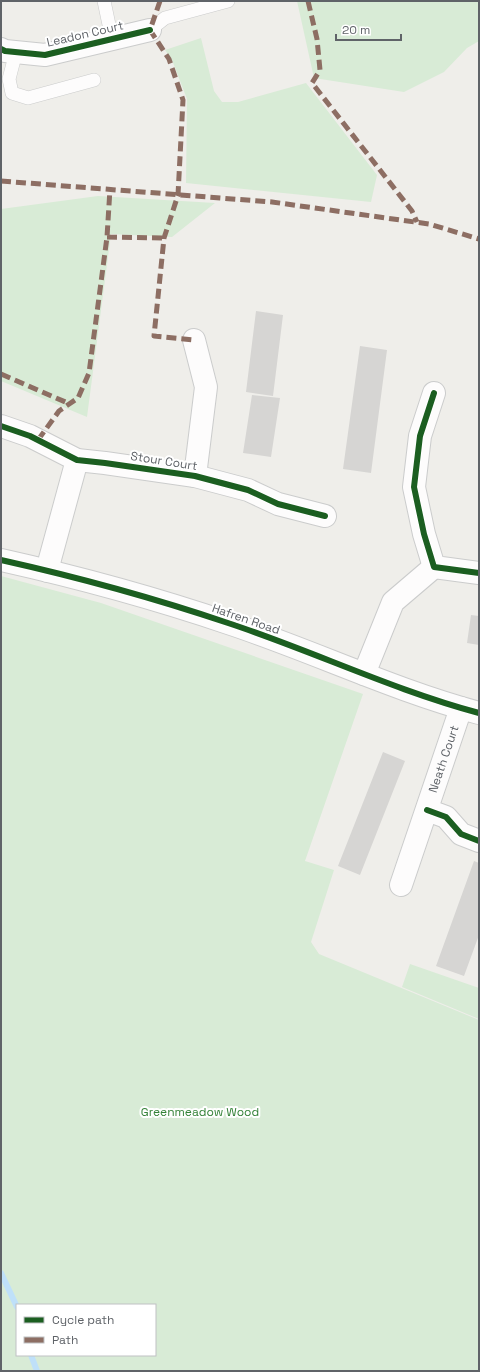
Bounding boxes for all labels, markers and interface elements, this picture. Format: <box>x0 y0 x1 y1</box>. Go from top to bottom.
scale bar <box>336 16 401 42</box>
street label: Leadon Court <box>45 17 125 51</box>
text: 20 m <box>342 22 370 38</box>
street label: Stour Court <box>129 448 199 474</box>
street label: Hafren Road <box>210 600 282 638</box>
street label: Neath Court <box>425 723 463 795</box>
park label: Greenmeadow Wood <box>141 1104 259 1120</box>
legend <box>16 1304 156 1356</box>
text: Cycle path <box>52 1312 114 1328</box>
text: Path <box>52 1332 78 1348</box>

